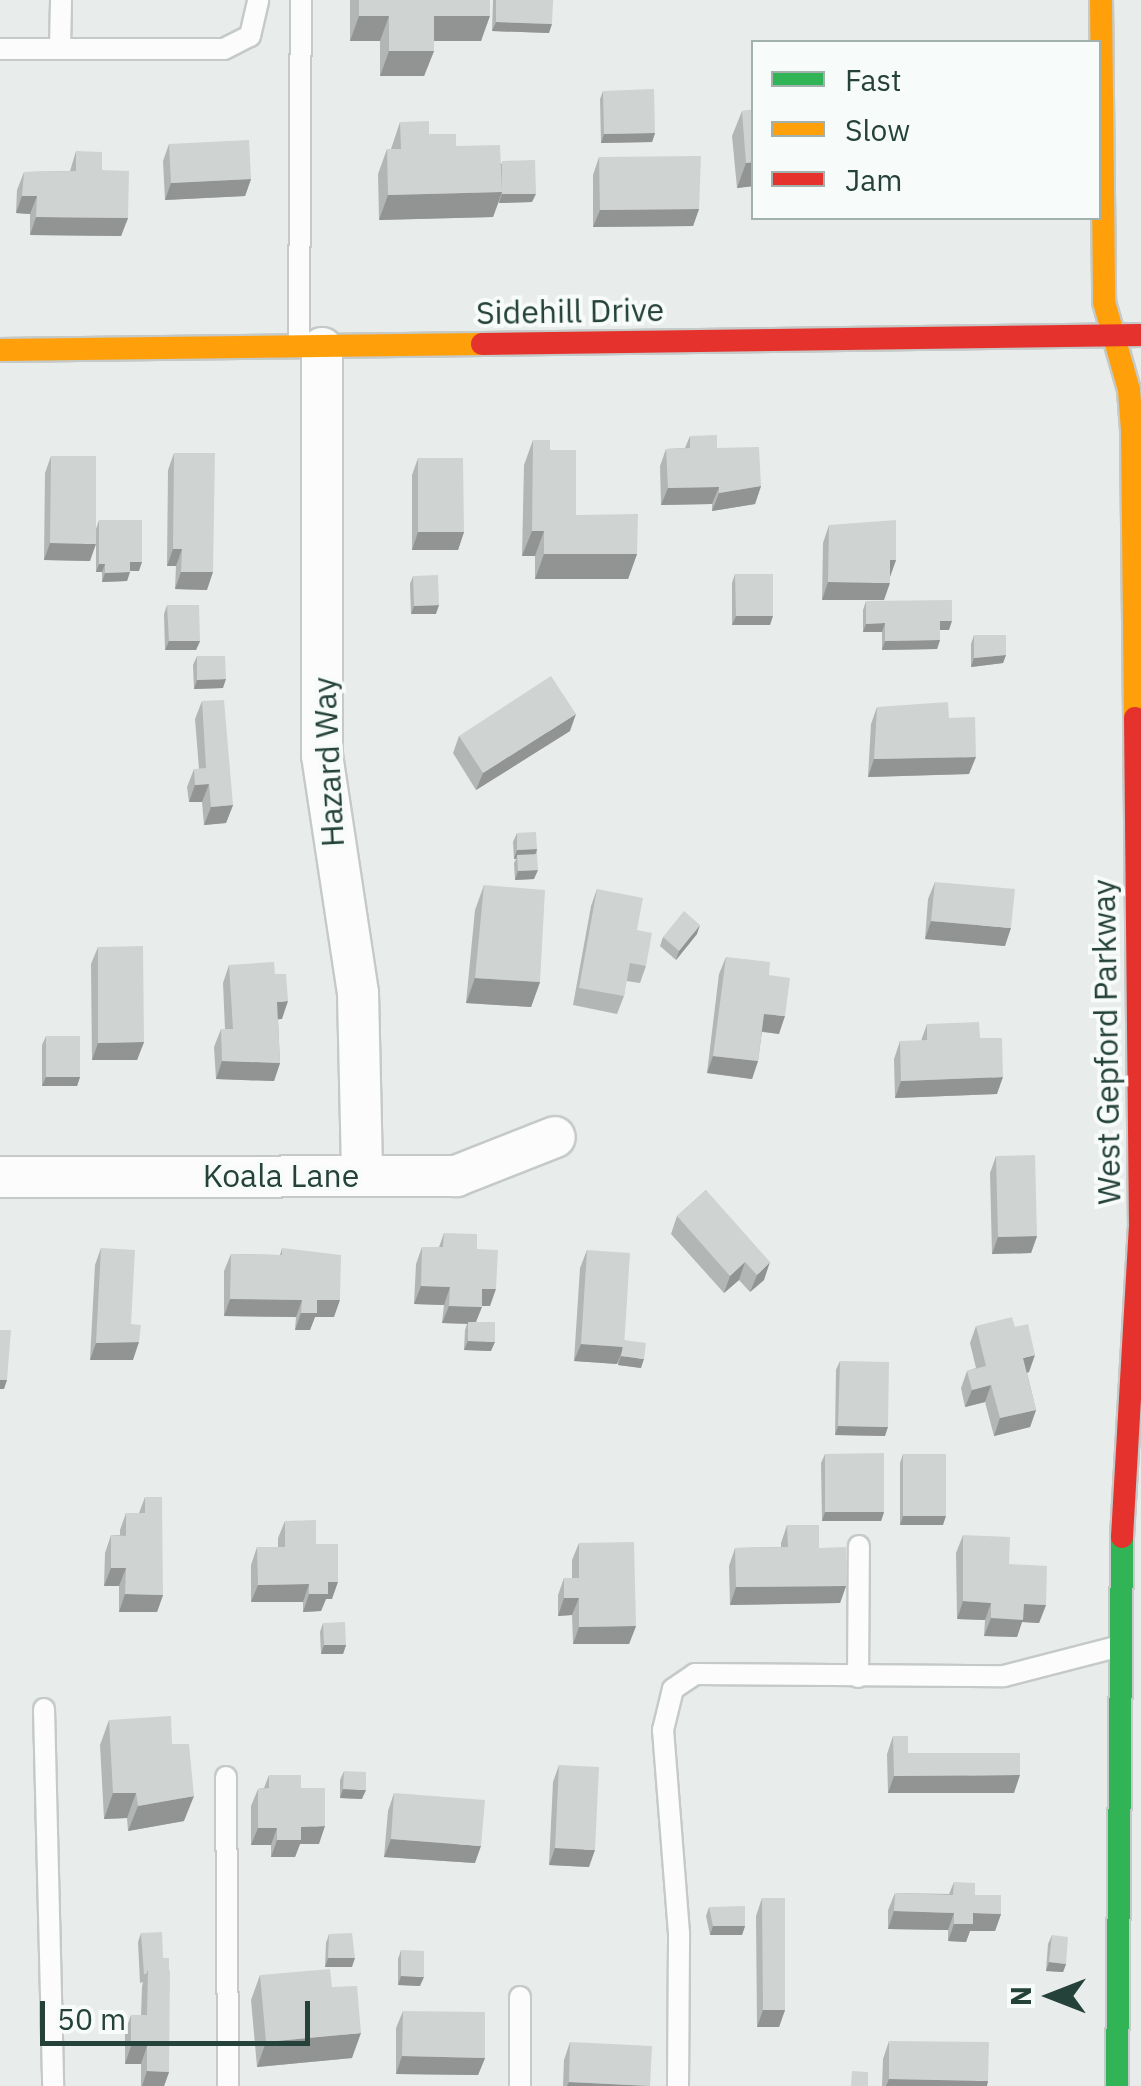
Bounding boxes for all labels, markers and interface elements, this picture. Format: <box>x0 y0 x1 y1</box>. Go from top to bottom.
legend <box>751 40 1101 220</box>
text: Fast <box>845 60 902 99</box>
text: Slow <box>845 110 910 149</box>
text: Jam <box>845 160 903 199</box>
street label: Sidehill Drive <box>476 290 664 332</box>
street label: Hazard Way <box>304 676 352 848</box>
street label: West Gepford Parkway <box>1084 879 1128 1205</box>
street label: Koala Lane <box>203 1156 359 1194</box>
north arrow <box>1001 1946 1101 2046</box>
scale bar <box>45 1981 315 2043</box>
text: N <box>1002 1986 1039 2006</box>
text: 50 m <box>57 1999 126 2038</box>

